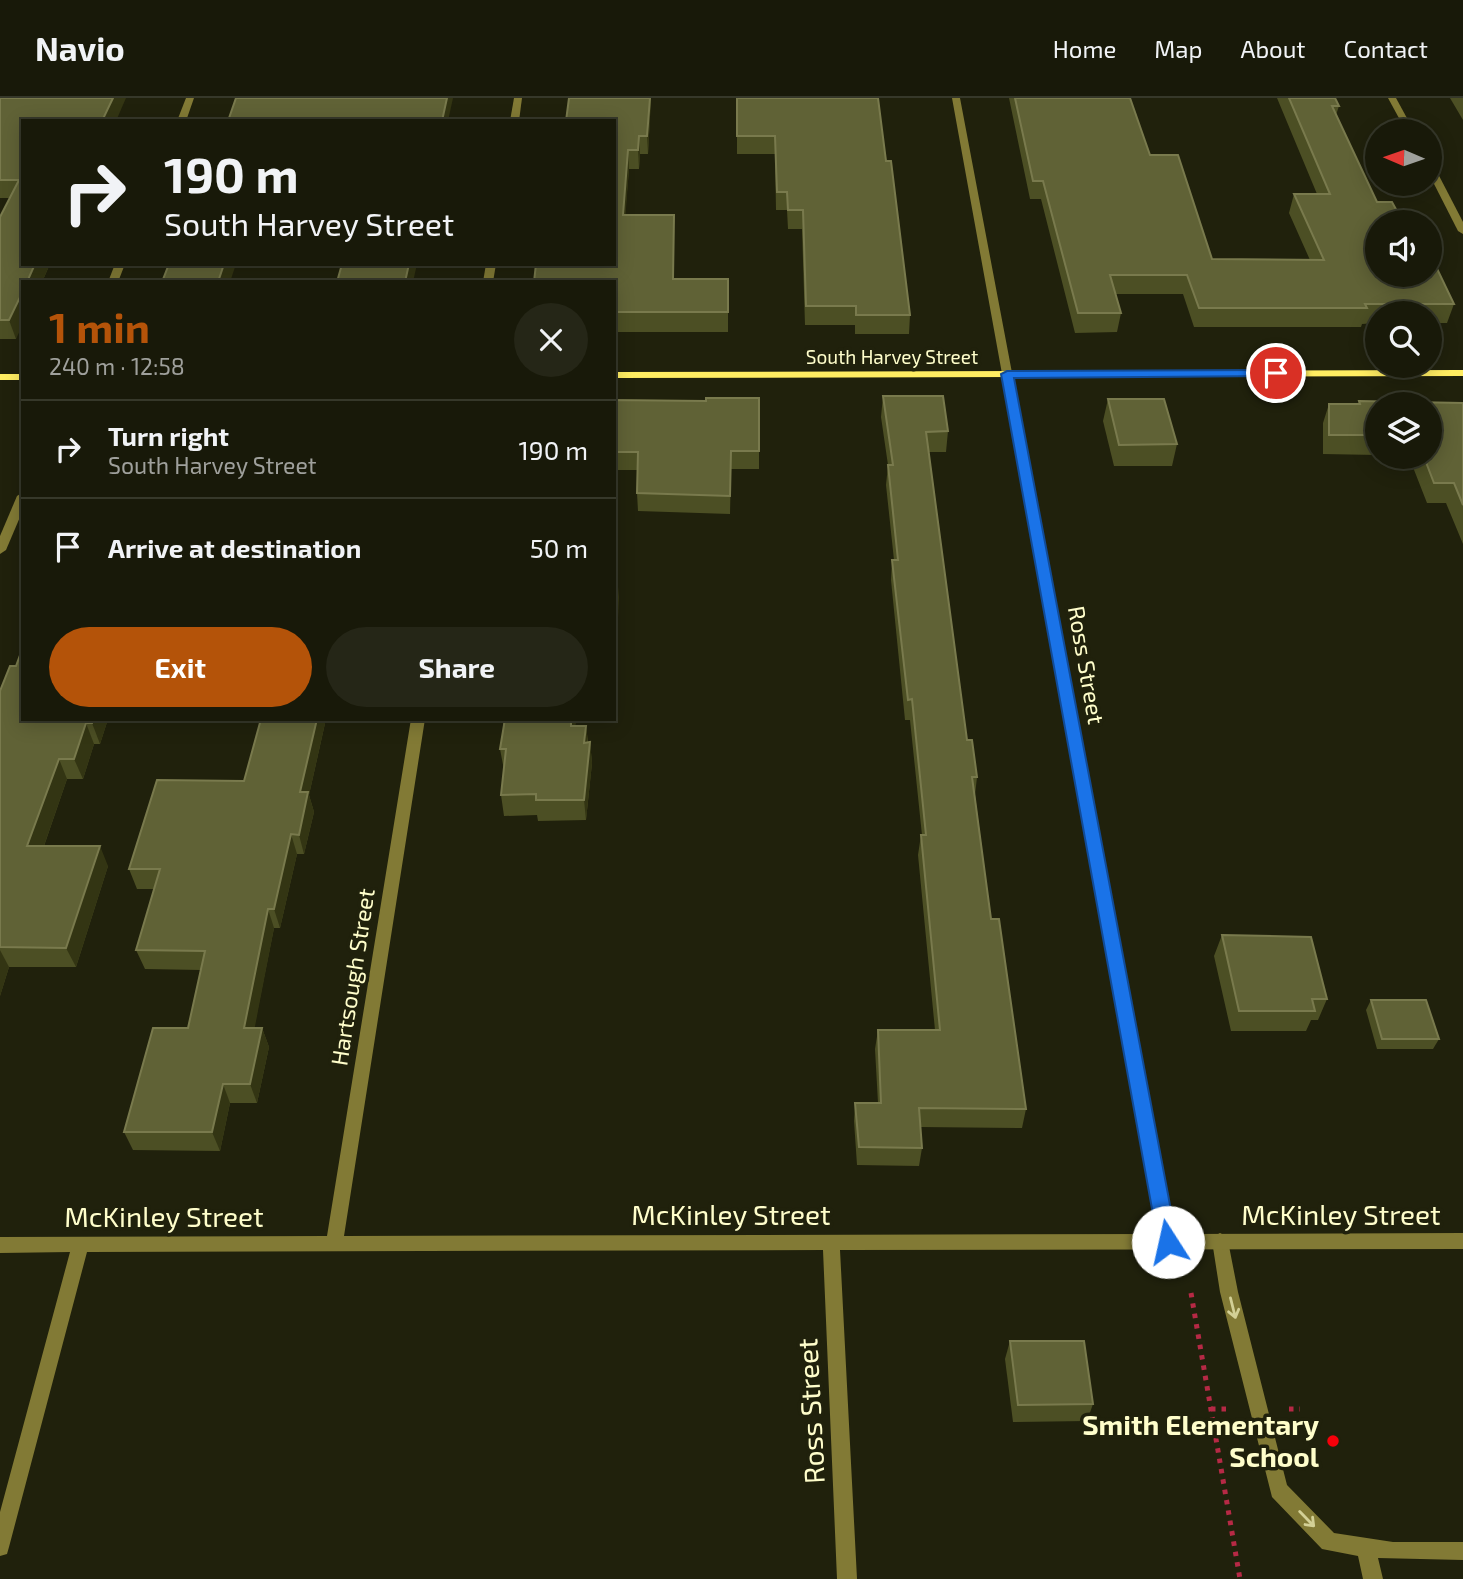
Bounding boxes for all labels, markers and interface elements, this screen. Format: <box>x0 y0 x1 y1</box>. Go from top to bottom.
text: Navio <box>35 28 125 68</box>
text: Home <box>1053 34 1116 63</box>
text: Map <box>1154 34 1202 63</box>
text: About <box>1240 34 1306 63</box>
text: Contact <box>1344 34 1428 63</box>
north arrow <box>1365 119 1442 196</box>
map controls <box>1365 119 1442 469</box>
text: 190 m <box>164 144 299 203</box>
icon: right <box>49 147 140 238</box>
text: South Harvey Street <box>164 204 454 242</box>
button: sound <box>1365 210 1442 287</box>
text: 1 min <box>49 301 150 351</box>
button: search <box>1365 301 1442 378</box>
button: close <box>514 303 588 377</box>
pin <box>1246 343 1306 403</box>
street label: South Harvey Street <box>806 345 978 368</box>
text: 240 m · 12:58 <box>49 352 185 380</box>
icon: arrive <box>1257 354 1295 392</box>
button: layers <box>1365 392 1442 469</box>
text: Turn right <box>108 420 229 451</box>
icon: right <box>49 430 87 468</box>
text: 190 m <box>519 434 588 465</box>
text: South Harvey Street <box>108 451 317 479</box>
icon: arrive <box>49 528 87 566</box>
text: Arrive at destination <box>108 532 361 563</box>
text: 50 m <box>530 532 588 563</box>
street label: Ross Street <box>1063 604 1111 726</box>
button: Exit <box>49 627 312 707</box>
button: Share <box>326 627 588 707</box>
street label: Hartsough Street <box>324 886 380 1067</box>
street label: McKinley Street <box>631 1197 831 1231</box>
street label: McKinley Street <box>1241 1197 1441 1231</box>
street label: McKinley Street <box>64 1199 264 1233</box>
position arrow <box>1131 1205 1205 1279</box>
one-way arrow <box>1227 1296 1240 1319</box>
street label: Ross Street <box>789 1337 831 1485</box>
place label: Smith Elementary School <box>1082 1407 1320 1473</box>
marker: Smith Elementary School <box>1325 1433 1341 1449</box>
one-way arrow <box>1298 1510 1315 1527</box>

